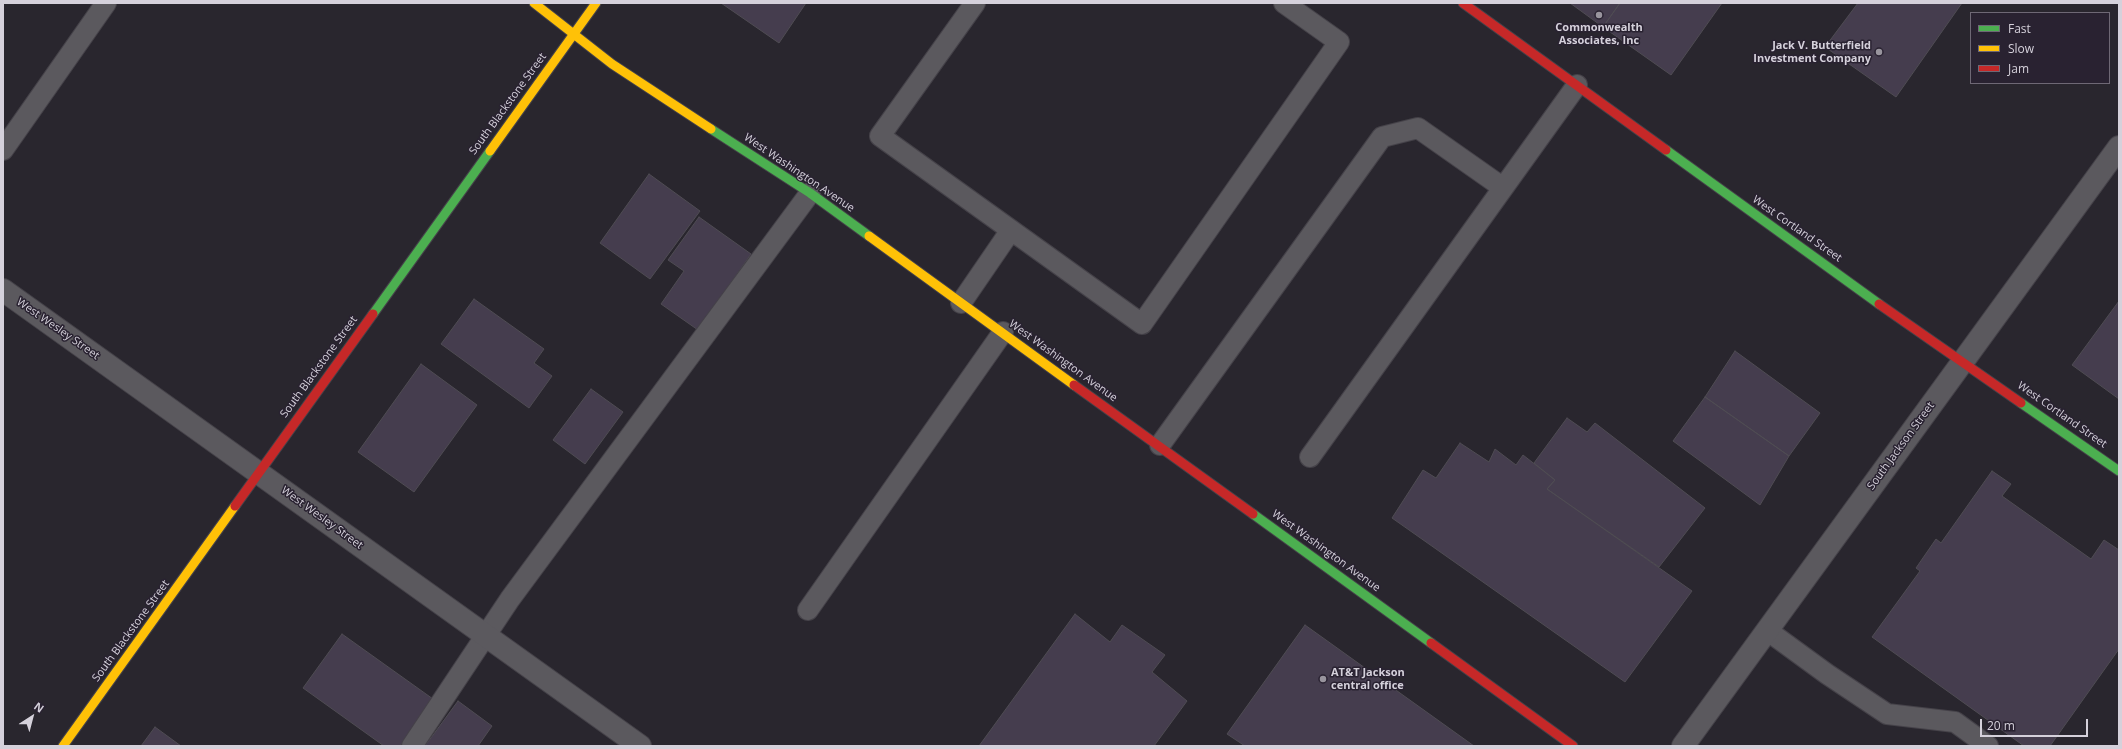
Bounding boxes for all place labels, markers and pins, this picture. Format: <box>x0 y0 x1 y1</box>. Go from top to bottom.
marker: Commonwealth Associates, Inc <box>1594 10 1604 20</box>
place label: Commonwealth Associates, Inc <box>1555 21 1643 47</box>
place label: Jack V. Butterfield Investment Company <box>1753 39 1871 65</box>
marker: Jack V. Butterfield Investment Company <box>1874 47 1884 57</box>
place label: AT&T Jackson central office <box>1331 666 1405 692</box>
marker: AT&T Jackson central office <box>1318 674 1328 684</box>

